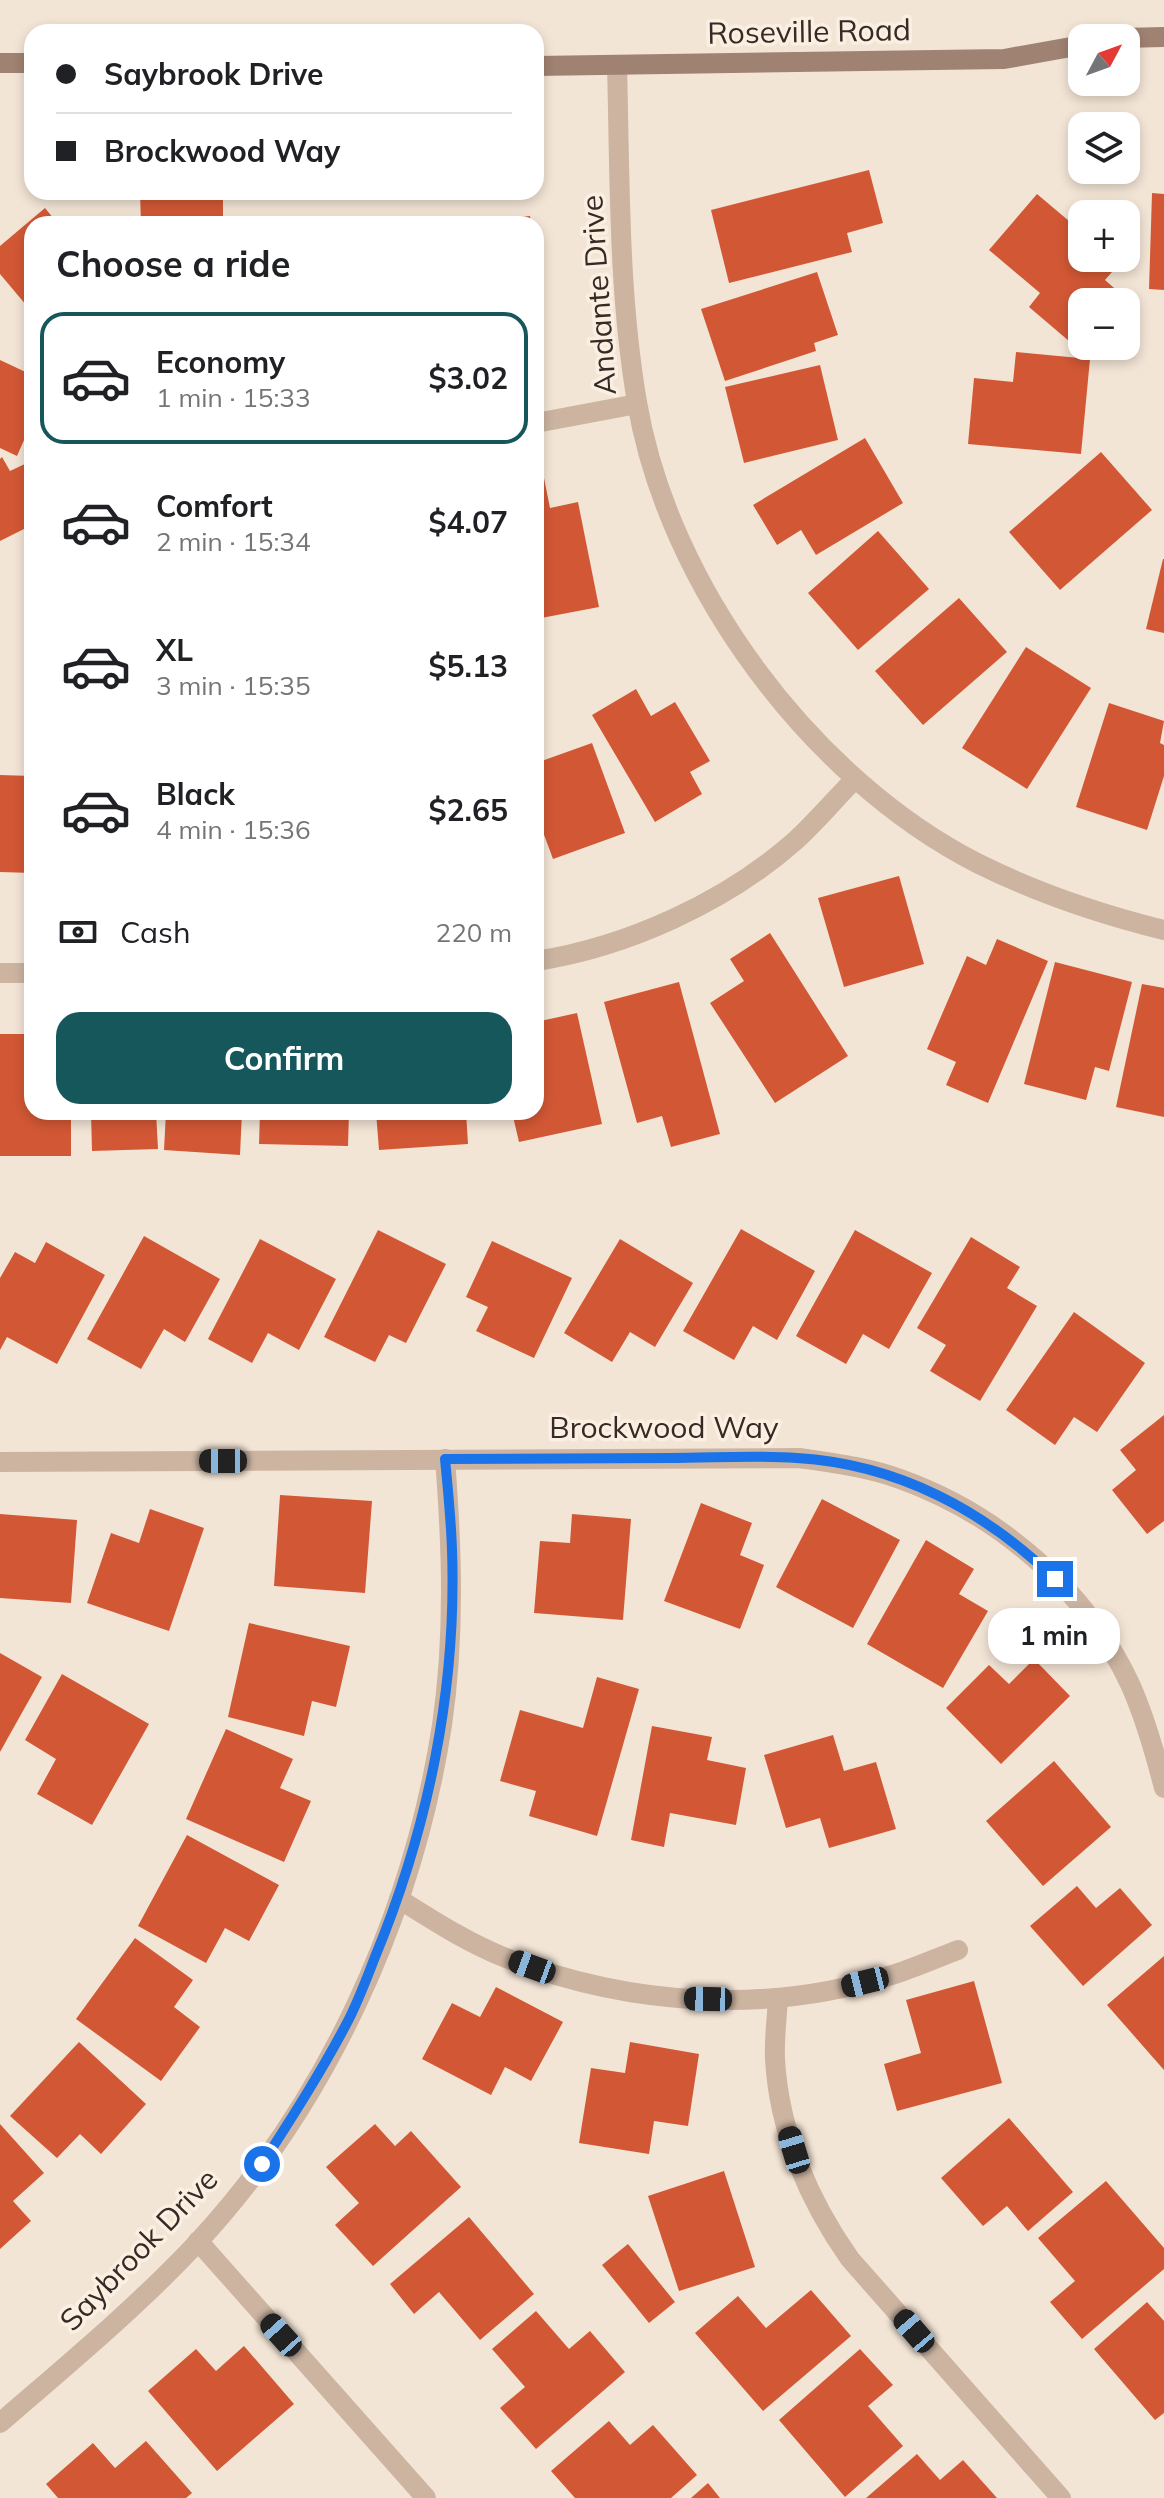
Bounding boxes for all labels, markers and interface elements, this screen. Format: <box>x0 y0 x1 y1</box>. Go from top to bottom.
street label: Roseville Road <box>707 10 911 52</box>
north arrow <box>1068 24 1140 96</box>
map controls <box>1068 24 1140 360</box>
text: Saybrook Drive <box>104 55 323 93</box>
button: layers <box>1068 112 1140 184</box>
text: Brockwood Way <box>104 132 340 170</box>
street label: Andante Drive <box>572 194 624 396</box>
button: + <box>1068 200 1140 272</box>
text: Choose a ride <box>56 241 290 286</box>
button: − <box>1068 288 1140 360</box>
icon: car <box>60 342 132 414</box>
text: Economy <box>156 343 285 381</box>
text: $3.02 <box>429 359 508 397</box>
text: 1 min · 15:33 <box>156 381 311 414</box>
icon: car <box>60 486 132 558</box>
text: Comfort <box>156 487 273 525</box>
text: $4.07 <box>429 503 508 541</box>
text: 2 min · 15:34 <box>156 525 311 558</box>
icon: car <box>60 630 132 702</box>
text: XL <box>156 631 193 669</box>
text: $5.13 <box>429 647 508 685</box>
text: 3 min · 15:35 <box>156 669 311 702</box>
icon: car <box>60 774 132 846</box>
text: Black <box>156 775 235 813</box>
text: $2.65 <box>429 791 508 829</box>
text: 4 min · 15:36 <box>156 813 311 846</box>
icon: cash <box>56 910 100 954</box>
text: Cash <box>120 913 191 951</box>
text: 220 m <box>436 916 512 949</box>
button: Confirm <box>56 1012 512 1104</box>
street label: Brockwood Way <box>549 1408 779 1446</box>
car <box>199 1449 247 1473</box>
route end <box>1037 1561 1073 1597</box>
callout: 1 min <box>989 1607 1121 1663</box>
text: 1 min <box>1020 1619 1088 1652</box>
car <box>505 1948 559 1986</box>
car <box>839 1965 891 1999</box>
car <box>684 1987 732 2011</box>
car <box>776 2124 812 2176</box>
route start <box>244 2146 280 2182</box>
street label: Saybrook Drive <box>51 2160 225 2338</box>
car <box>889 2305 939 2357</box>
car <box>256 2309 306 2361</box>

